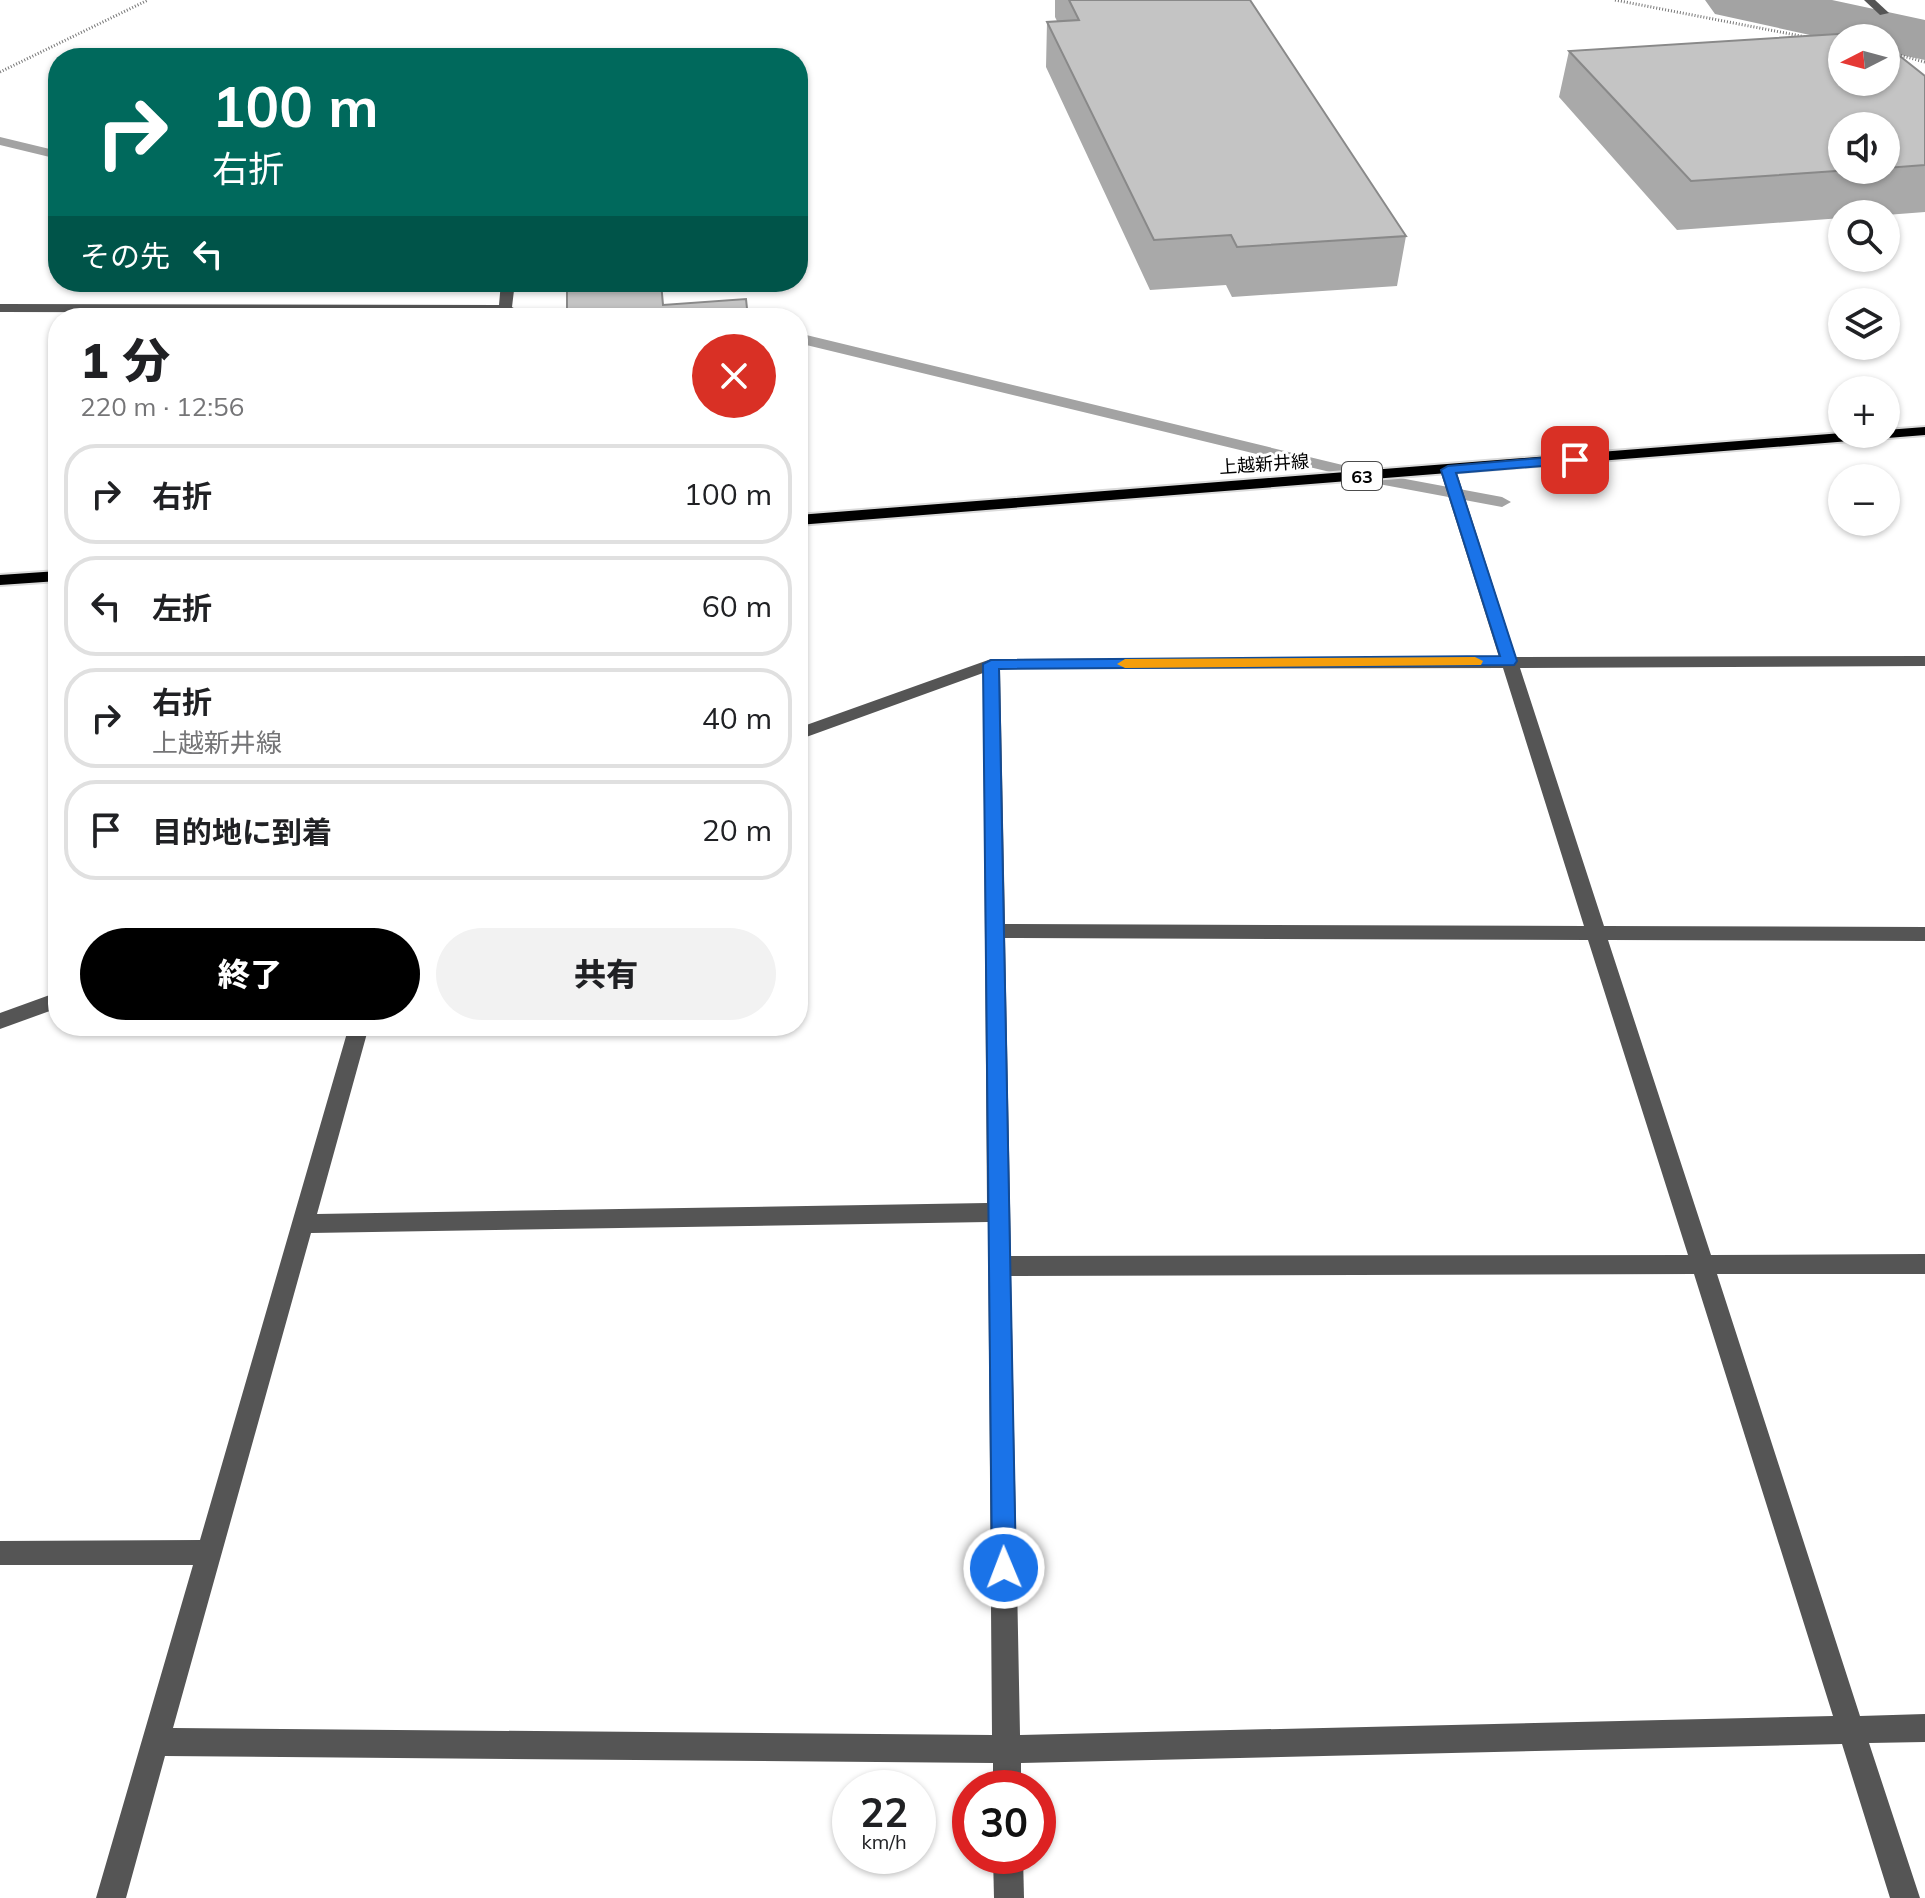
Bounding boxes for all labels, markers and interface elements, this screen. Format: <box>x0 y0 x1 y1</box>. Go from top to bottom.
north arrow <box>1828 24 1900 96</box>
map controls <box>1828 24 1900 536</box>
text: 100 m <box>212 71 379 141</box>
icon: right <box>80 80 184 184</box>
button: sound <box>1828 112 1900 184</box>
text: 右折 <box>212 146 284 191</box>
button: search <box>1828 200 1900 272</box>
icon: left <box>186 232 230 276</box>
text: その先 <box>80 237 170 275</box>
button: layers <box>1828 288 1900 360</box>
text: 1 分 <box>80 330 170 390</box>
button: close <box>692 334 776 418</box>
button: + <box>1828 376 1900 448</box>
text: 220 m · 12:56 <box>80 390 244 423</box>
pin <box>1541 426 1609 494</box>
icon: arrive <box>1553 438 1597 482</box>
street label: 上越新井線 <box>1218 449 1310 479</box>
road number: 63 <box>1342 462 1382 490</box>
button: − <box>1828 464 1900 536</box>
icon: right <box>84 472 128 516</box>
text: 100 m <box>684 475 772 513</box>
text: 右折 <box>152 477 212 515</box>
icon: left <box>84 584 128 628</box>
text: 60 m <box>702 587 772 625</box>
text: 左折 <box>152 589 212 627</box>
text: 右折 <box>152 683 212 721</box>
icon: right <box>84 696 128 740</box>
text: 40 m <box>702 699 772 737</box>
text: 上越新井線 <box>152 726 282 759</box>
icon: arrive <box>84 808 128 852</box>
text: 20 m <box>702 811 772 849</box>
text: 目的地に到着 <box>152 813 332 851</box>
button: 終了 <box>80 928 420 1020</box>
button: 共有 <box>436 928 776 1020</box>
position arrow <box>962 1526 1046 1610</box>
speed limit sign: 30 <box>952 1770 1056 1874</box>
text: 22 <box>860 1787 908 1837</box>
text: km/h <box>861 1829 907 1854</box>

